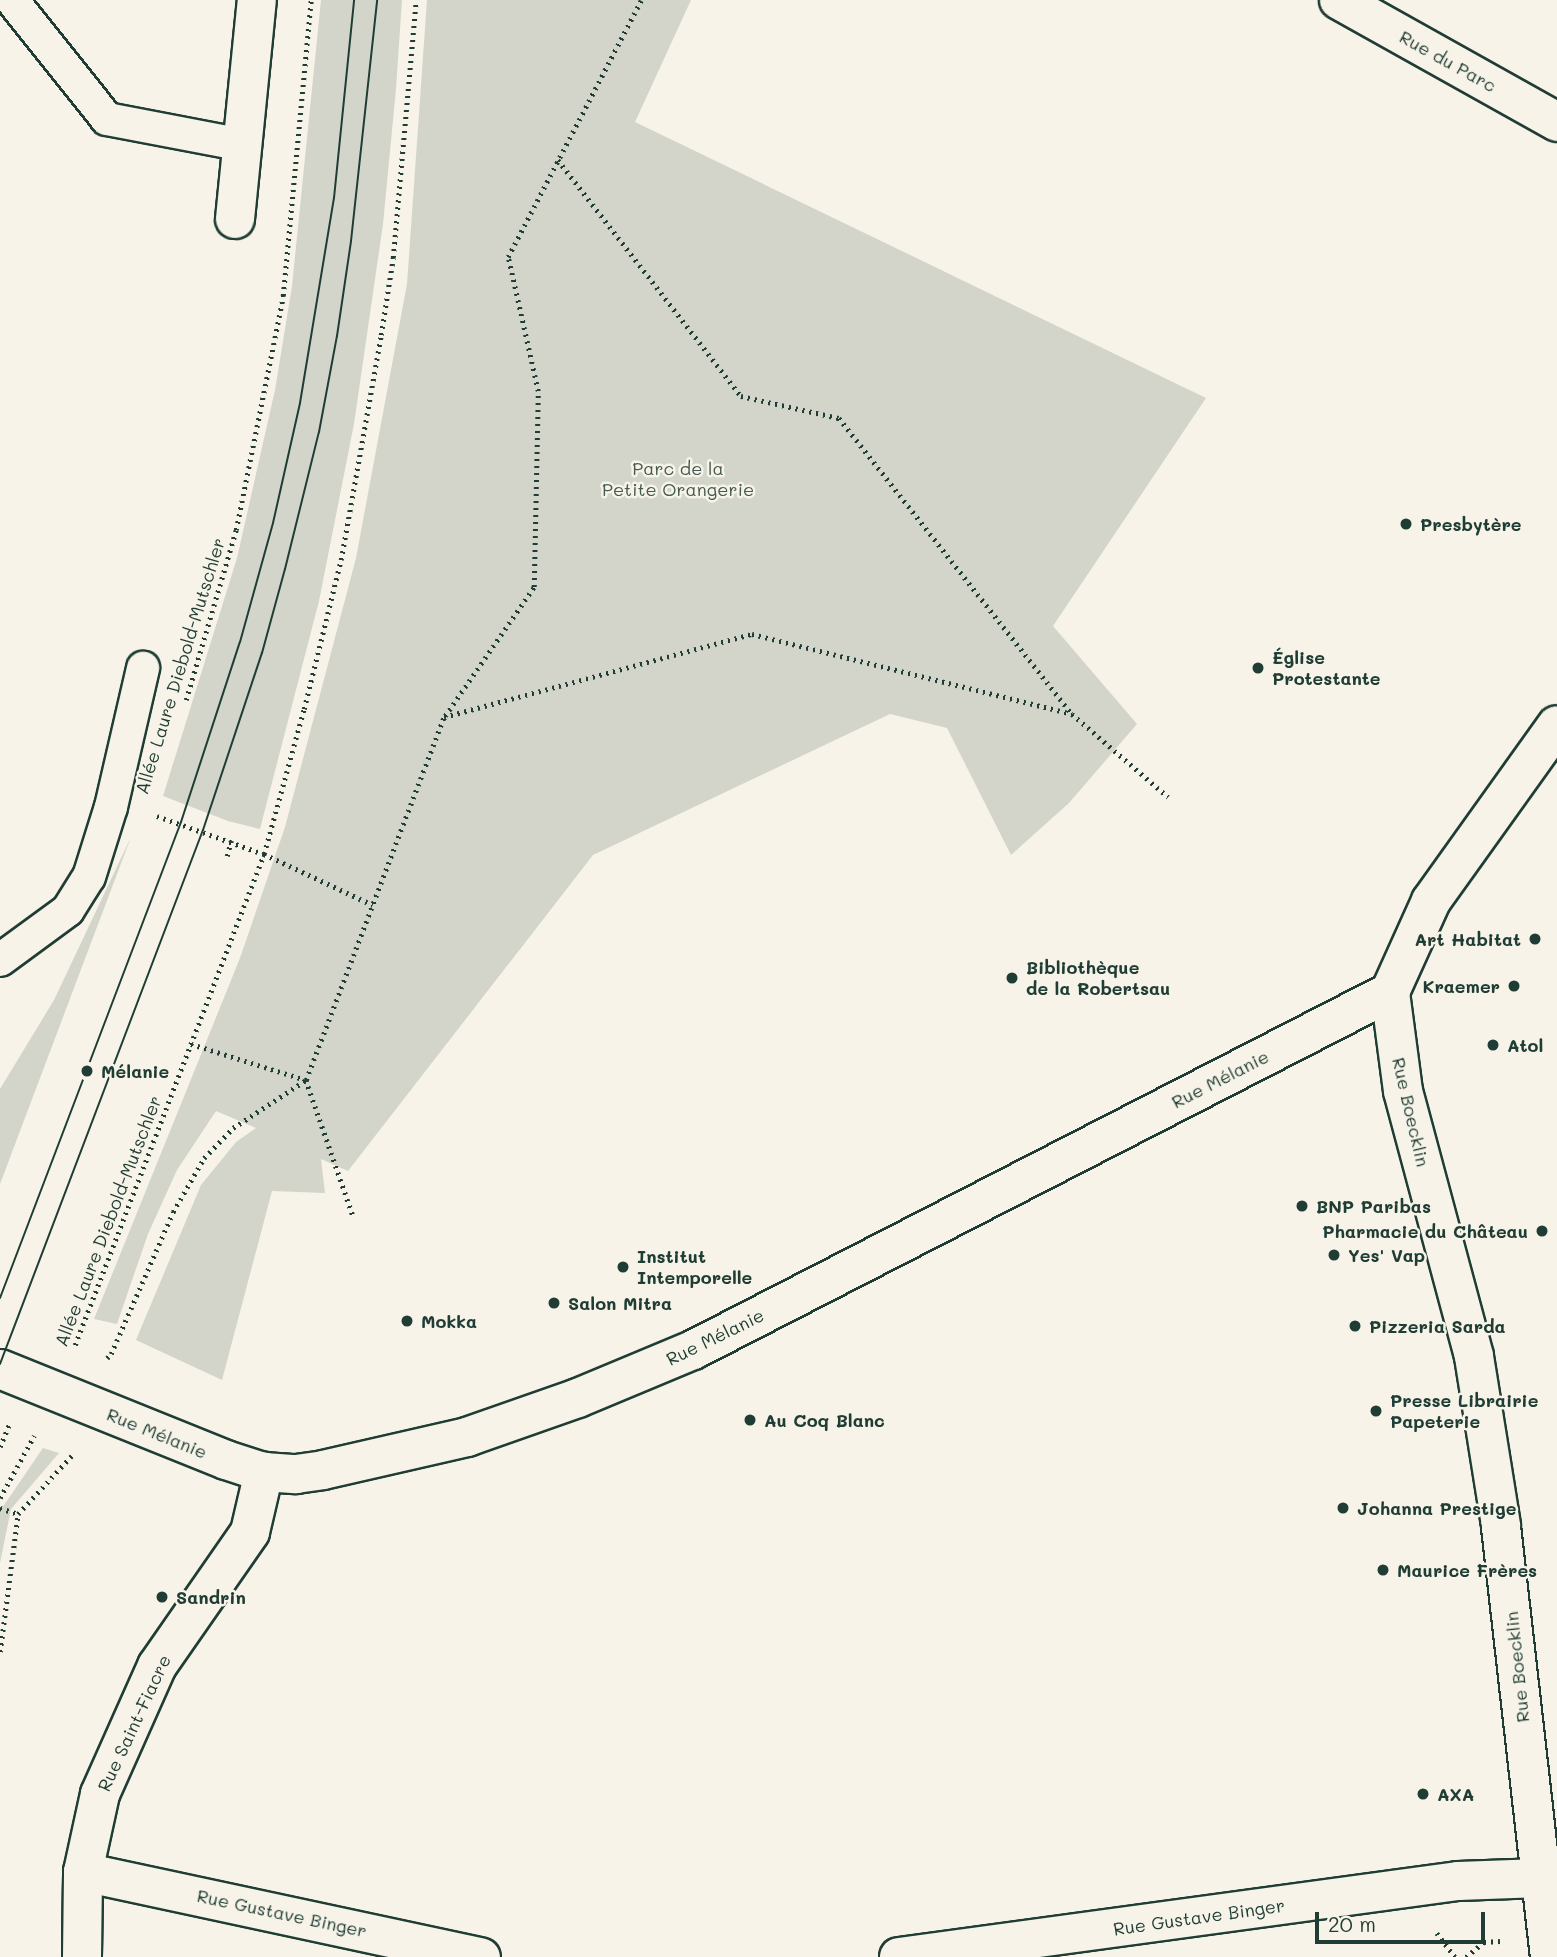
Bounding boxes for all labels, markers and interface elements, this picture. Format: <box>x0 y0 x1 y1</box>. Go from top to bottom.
street label: Rue du Parc <box>1396 26 1500 96</box>
park label: Parc de la Petite Orangerie <box>602 458 754 500</box>
place label: Presbytère <box>1420 513 1522 535</box>
marker: Presbytère <box>1398 516 1414 532</box>
street label: Allée Laure Diebold-Mutschler <box>131 535 229 797</box>
place label: Église Protestante <box>1272 647 1380 690</box>
marker: Église Protestante <box>1250 660 1266 676</box>
place label: Art Habitat <box>1414 928 1521 950</box>
marker: Art Habitat <box>1527 931 1543 947</box>
place label: Bibliothèque de la Robertsau <box>1026 957 1170 1000</box>
marker: Bibliothèque de la Robertsau <box>1004 970 1020 986</box>
place label: Kraemer <box>1423 975 1500 997</box>
marker: Kraemer <box>1506 978 1522 994</box>
place label: Atol <box>1507 1034 1543 1056</box>
marker: Atol <box>1485 1037 1501 1053</box>
street label: Rue Mélanie <box>1168 1045 1272 1113</box>
street label: Rue Boecklin <box>1388 1055 1434 1169</box>
place label: Mélanie <box>101 1060 169 1082</box>
marker: Mélanie <box>79 1063 95 1079</box>
street label: Allée Laure Diebold-Mutschler <box>50 1093 166 1349</box>
place label: BNP Paribas <box>1316 1195 1431 1217</box>
marker: BNP Paribas <box>1294 1198 1310 1214</box>
place label: Pharmacie du Château <box>1322 1220 1528 1242</box>
marker: Pharmacie du Château <box>1534 1223 1550 1239</box>
place label: Yes' Vap <box>1348 1244 1425 1266</box>
place label: Institut Intemporelle <box>637 1246 752 1288</box>
marker: Yes' Vap <box>1326 1247 1342 1263</box>
marker: Institut Intemporelle <box>615 1259 631 1275</box>
place label: Salon Mitra <box>568 1292 672 1314</box>
marker: Salon Mitra <box>546 1295 562 1311</box>
street label: Rue Mélanie <box>663 1304 767 1370</box>
place label: Mokka <box>421 1310 477 1332</box>
marker: Mokka <box>399 1313 415 1329</box>
place label: Pizzeria Sarda <box>1369 1315 1506 1337</box>
marker: Pizzeria Sarda <box>1347 1318 1363 1334</box>
place label: Presse Librairie Papeterie <box>1390 1390 1538 1432</box>
street label: Rue Mélanie <box>104 1403 210 1463</box>
marker: Presse Librairie Papeterie <box>1368 1403 1384 1419</box>
place label: Au Coq Blanc <box>764 1409 885 1431</box>
marker: Au Coq Blanc <box>742 1412 758 1428</box>
place label: Johanna Prestige <box>1357 1497 1516 1519</box>
marker: Johanna Prestige <box>1335 1500 1351 1516</box>
place label: Maurice Frères <box>1397 1559 1537 1581</box>
marker: Maurice Frères <box>1375 1562 1391 1578</box>
place label: Sandrin <box>176 1586 246 1608</box>
marker: Sandrin <box>154 1589 170 1605</box>
street label: Rue Boecklin <box>1500 1610 1534 1724</box>
street label: Rue Saint-Fiacre <box>93 1651 175 1795</box>
place label: AXA <box>1437 1783 1474 1805</box>
marker: AXA <box>1415 1786 1431 1802</box>
street label: Rue Gustave Binger <box>195 1884 369 1942</box>
street label: Rue Gustave Binger <box>1112 1894 1286 1940</box>
scale bar <box>1319 1898 1489 1942</box>
text: 20 m <box>1328 1910 1376 1937</box>

